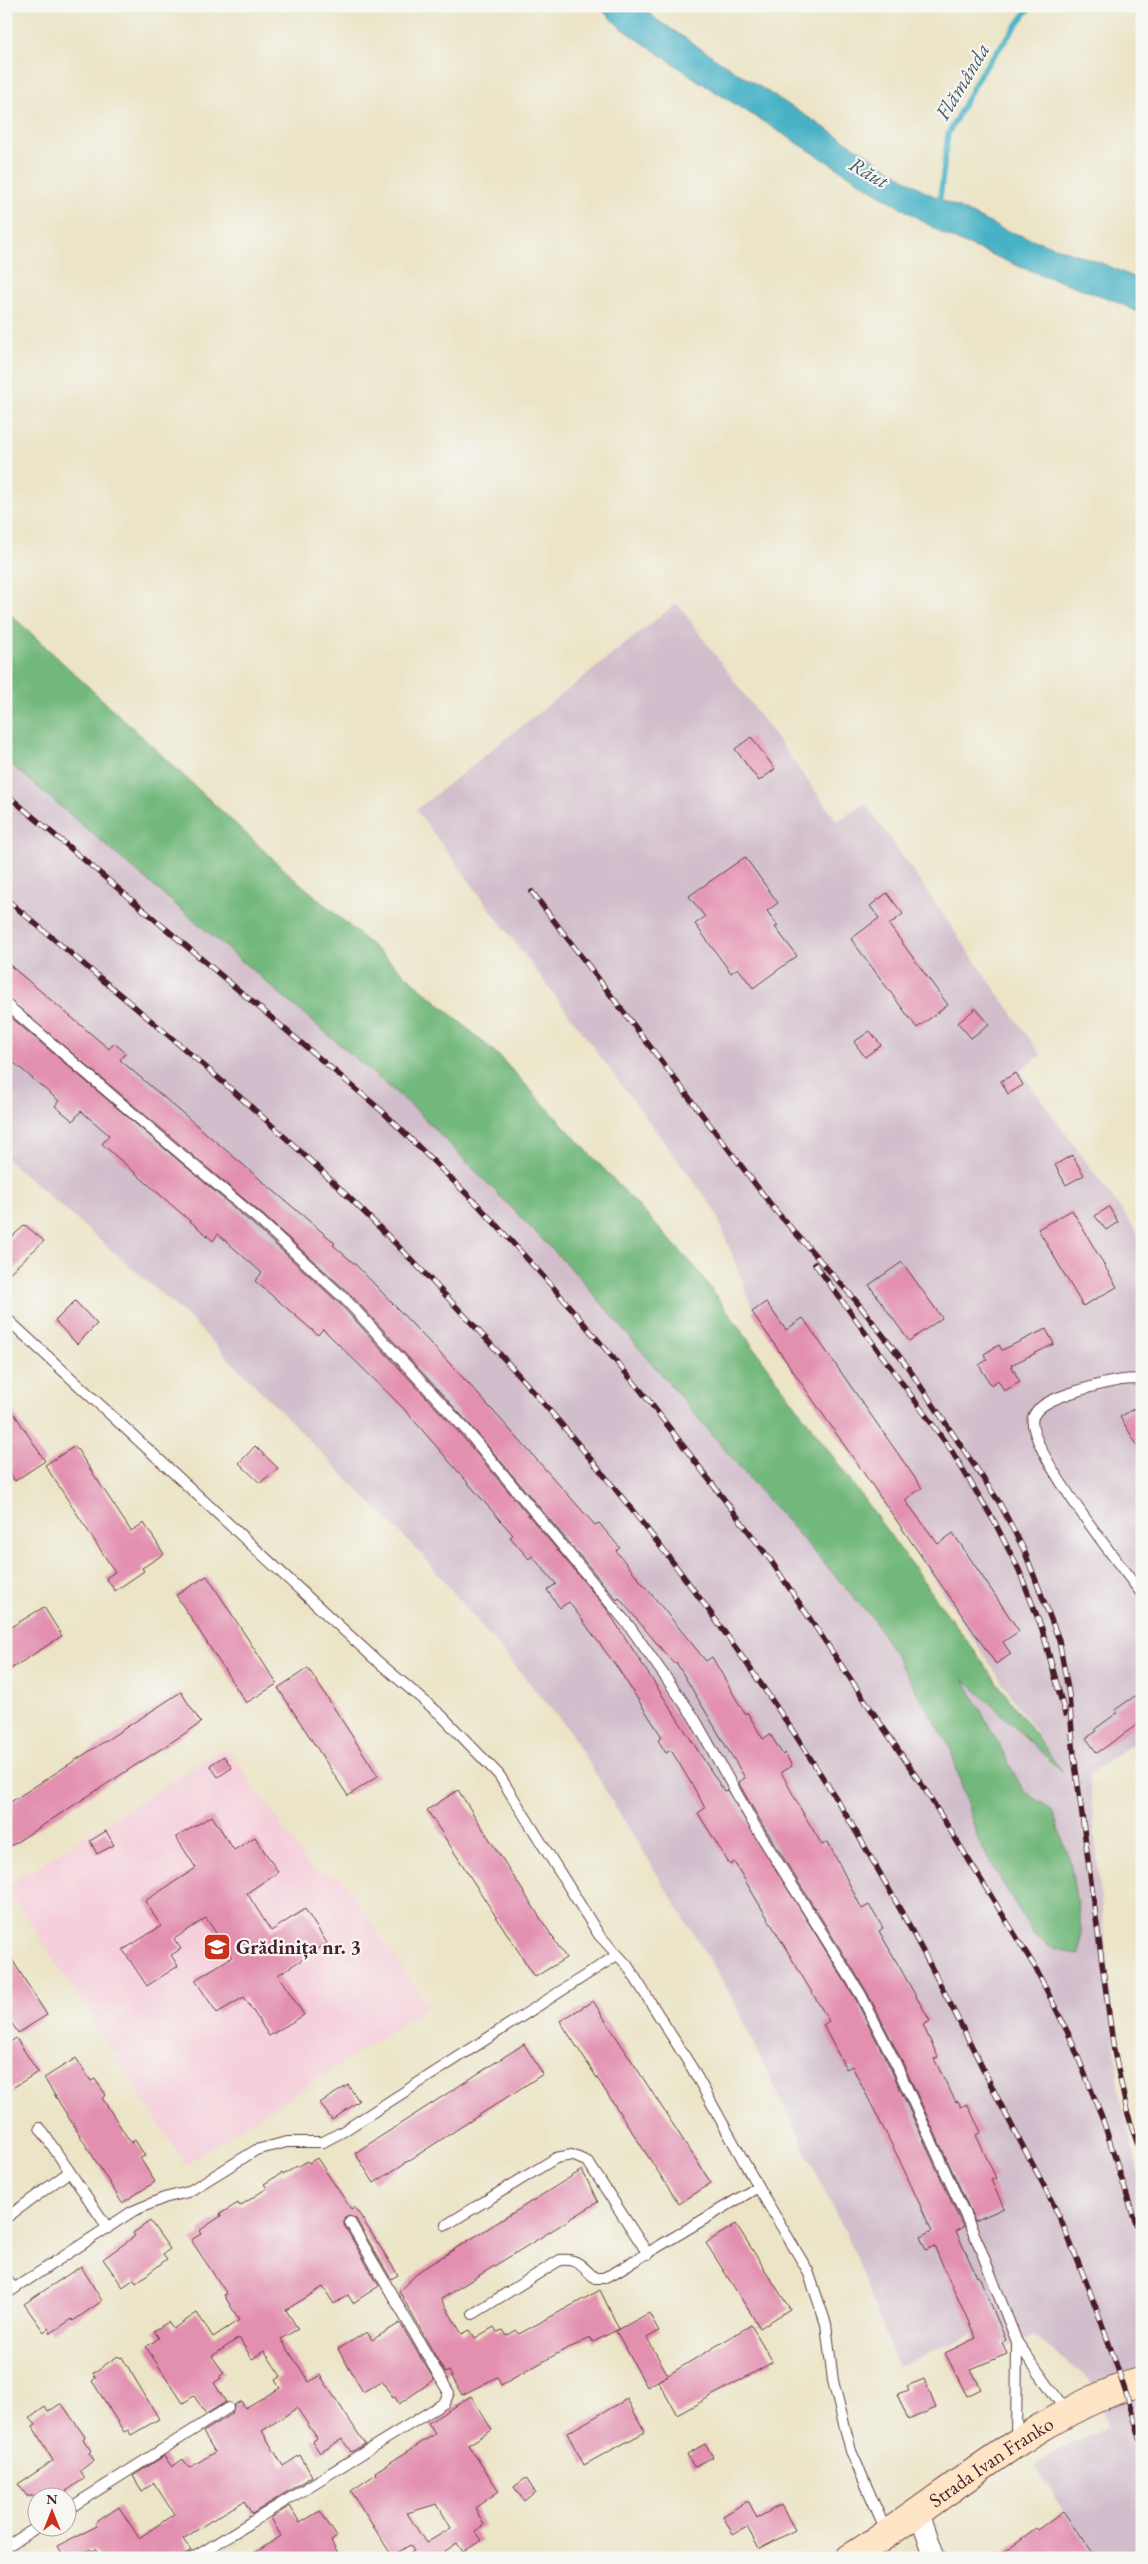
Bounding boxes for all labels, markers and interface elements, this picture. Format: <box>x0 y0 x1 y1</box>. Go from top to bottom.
water label: Flămânda <box>928 38 996 125</box>
water label: Răut <box>844 150 894 194</box>
school or university icon: Grădinița nr. 3 <box>202 1932 232 1962</box>
place label: Grădinița nr. 3 <box>236 1934 361 1960</box>
street label: Strada Ivan Franko <box>924 2410 1058 2513</box>
north arrow <box>28 2486 78 2536</box>
text: N <box>46 2490 58 2508</box>

